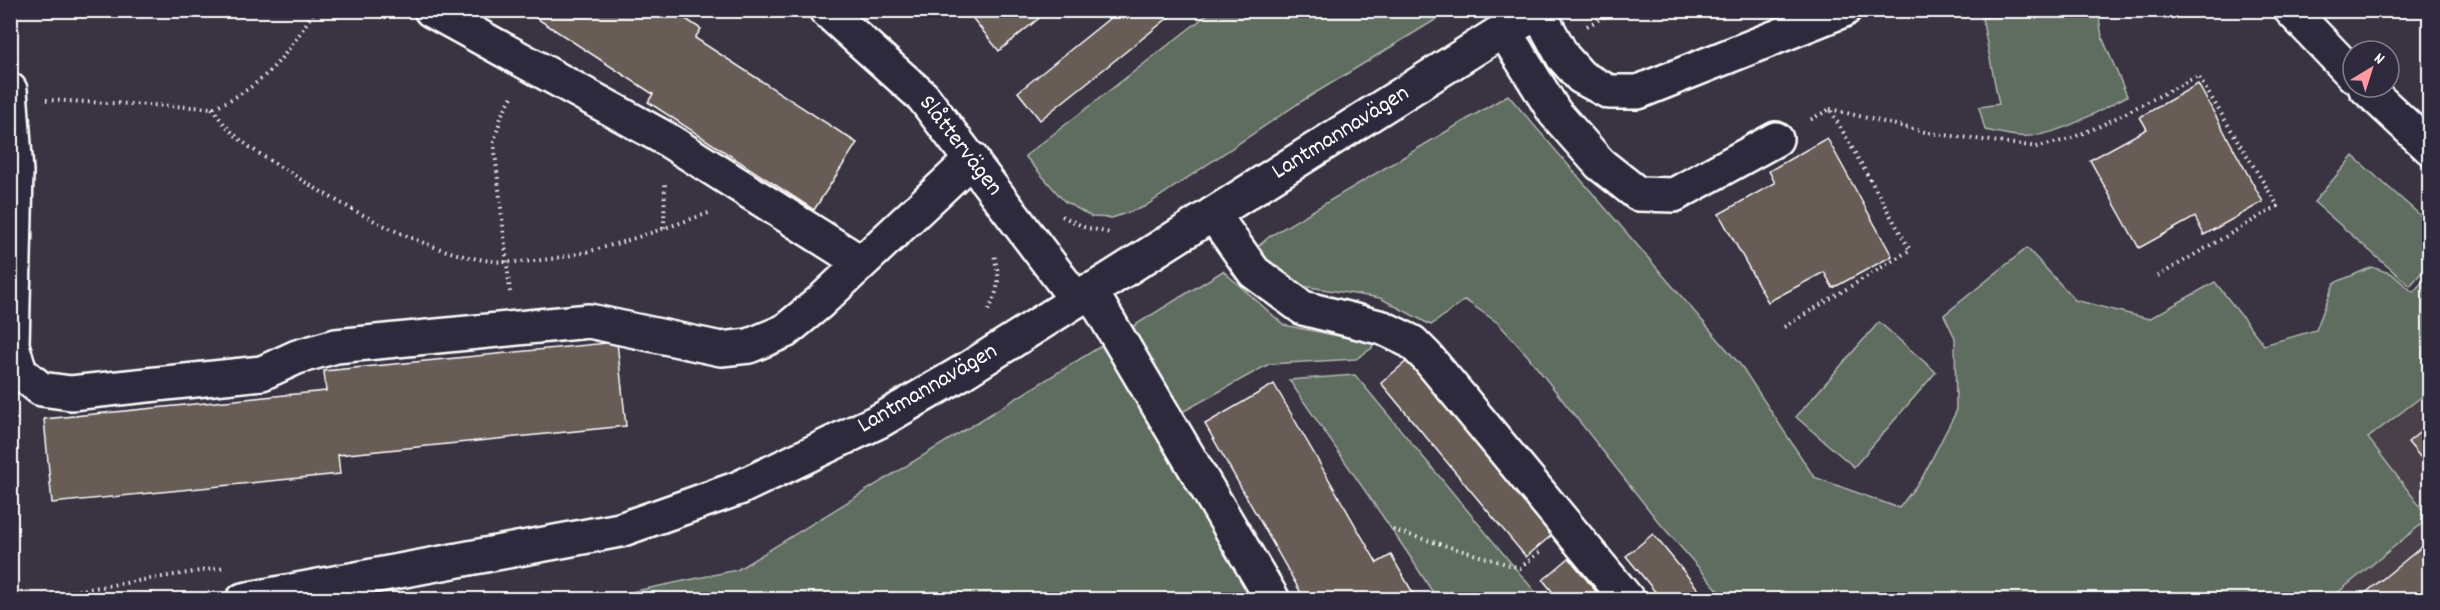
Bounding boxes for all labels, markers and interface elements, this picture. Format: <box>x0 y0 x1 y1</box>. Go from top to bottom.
north arrow <box>2341 39 2401 99</box>
text: N <box>2369 48 2389 71</box>
street label: Lantmannavägen <box>1266 77 1416 189</box>
street label: Slåttervägen <box>910 88 1010 204</box>
street label: Lantmannavägen <box>852 335 1004 443</box>

